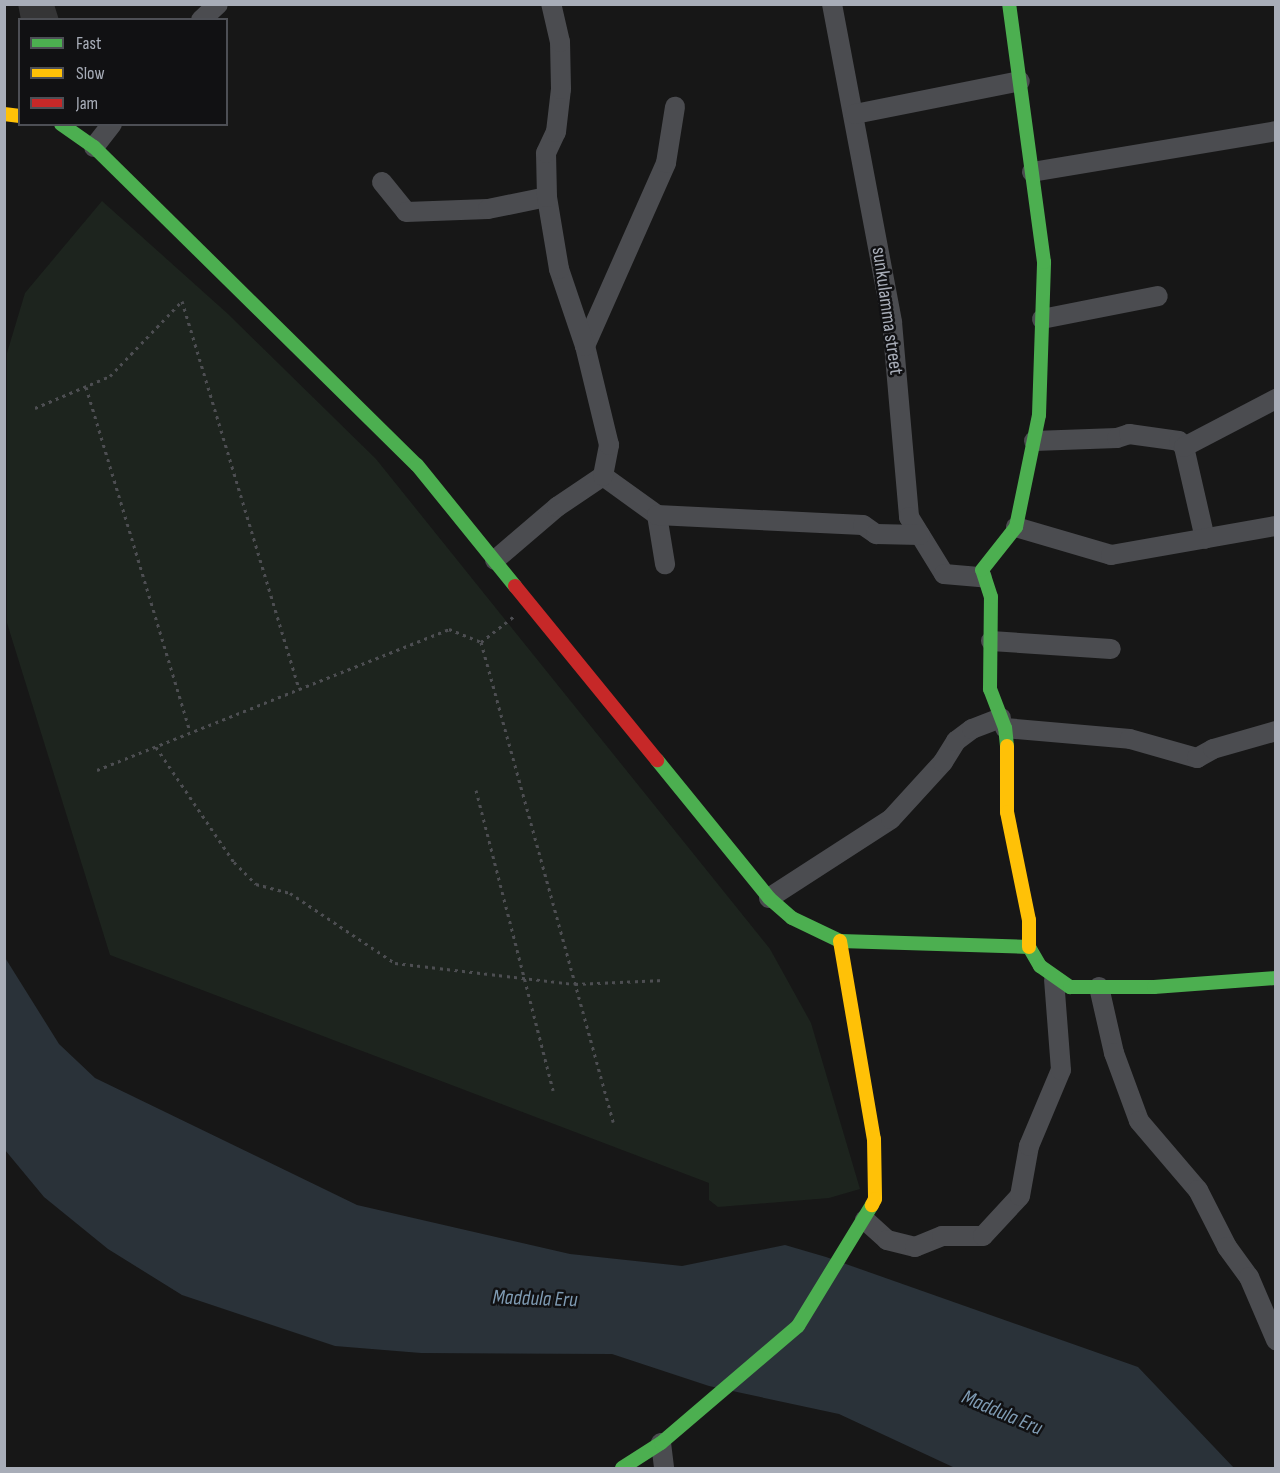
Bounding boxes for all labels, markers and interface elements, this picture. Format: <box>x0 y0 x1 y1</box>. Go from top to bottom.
legend <box>18 18 228 126</box>
text: Fast <box>76 33 101 54</box>
text: Slow <box>76 63 105 84</box>
text: Jam <box>76 93 98 114</box>
street label: sunkulamma street <box>866 246 908 376</box>
water label: Maddula Eru <box>492 1285 578 1313</box>
water label: Maddula Eru <box>958 1385 1046 1441</box>

